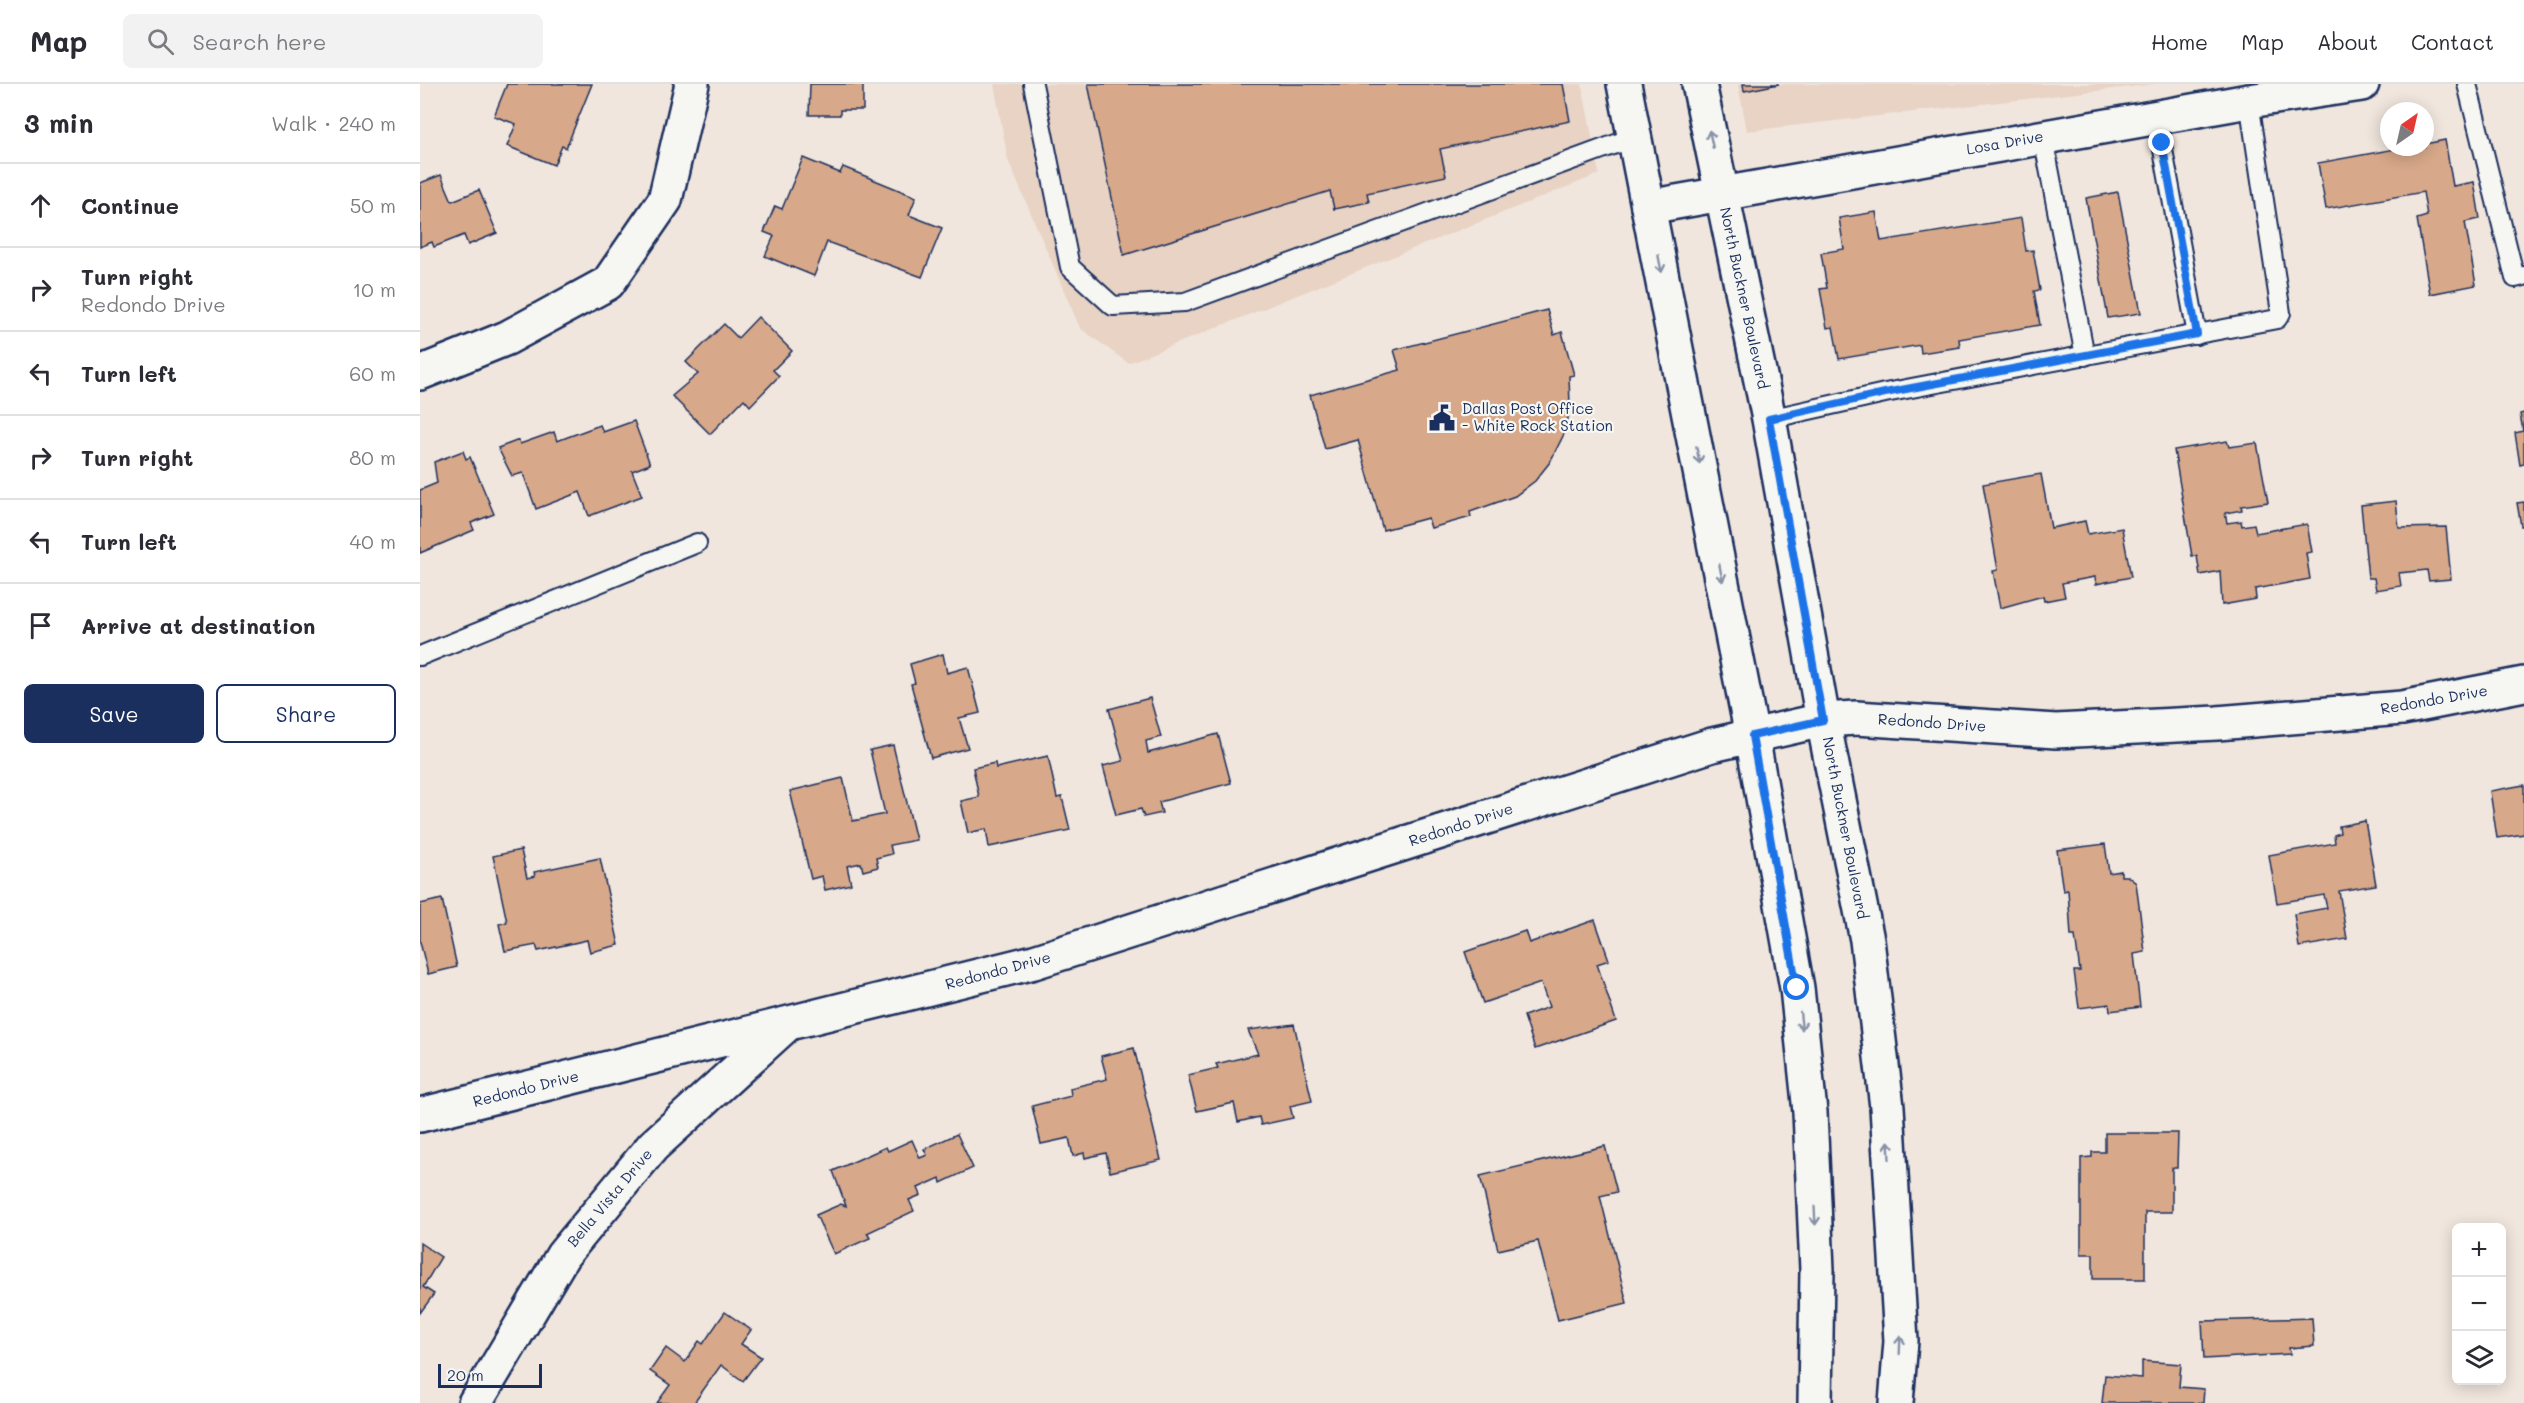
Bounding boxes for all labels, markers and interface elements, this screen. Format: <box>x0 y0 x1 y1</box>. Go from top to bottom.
search box <box>123 14 543 68</box>
text: Map <box>30 23 87 59</box>
icon: search <box>144 25 177 58</box>
text: Search here <box>192 27 326 56</box>
text: Home <box>2151 28 2208 55</box>
text: Map <box>2241 28 2284 55</box>
text: About <box>2317 28 2378 55</box>
text: Contact <box>2411 28 2494 55</box>
north arrow <box>2380 102 2434 156</box>
text: 3 min <box>24 106 93 140</box>
text: Walk · 240 m <box>271 110 396 136</box>
street label: Losa Drive <box>1965 125 2045 159</box>
one-way arrow <box>1704 129 1716 148</box>
route end <box>2148 129 2174 155</box>
icon: ahead <box>24 189 57 222</box>
text: Continue <box>81 191 179 220</box>
text: 50 m <box>350 192 396 218</box>
street label: North Buckner Boulevard <box>1716 205 1774 391</box>
one-way arrow <box>1655 254 1666 273</box>
text: Turn right <box>81 262 193 291</box>
icon: right <box>24 273 57 306</box>
text: 10 m <box>352 276 396 302</box>
text: Redondo Drive <box>81 291 226 317</box>
icon: left <box>24 357 57 390</box>
text: Turn left <box>81 359 177 388</box>
text: 60 m <box>349 360 396 386</box>
place label: Dallas Post Office - White Rock Station <box>1462 398 1613 435</box>
public building icon: Dallas Post Office - White Rock Station <box>1427 403 1457 433</box>
icon: right <box>24 441 57 474</box>
text: Turn right <box>81 443 193 472</box>
text: 80 m <box>349 444 396 470</box>
one-way arrow <box>1693 445 1704 465</box>
icon: left <box>24 525 57 558</box>
text: Turn left <box>81 527 177 556</box>
text: 40 m <box>350 528 396 554</box>
one-way arrow <box>1716 563 1727 583</box>
icon: arrive <box>24 609 57 642</box>
text: Arrive at destination <box>81 611 316 640</box>
street label: Redondo Drive <box>2379 680 2489 718</box>
button: Save <box>24 684 204 743</box>
button: Share <box>216 684 396 743</box>
street label: Redondo Drive <box>1877 708 1987 736</box>
street label: North Buckner Boulevard <box>1818 735 1873 921</box>
street label: Redondo Drive <box>1406 798 1515 850</box>
street label: Redondo Drive <box>943 946 1053 994</box>
route start <box>1783 974 1809 1000</box>
one-way arrow <box>1796 1011 1807 1031</box>
street label: Redondo Drive <box>471 1065 581 1111</box>
one-way arrow <box>1884 1141 1895 1161</box>
street label: Bella Vista Drive <box>562 1144 656 1251</box>
one-way arrow <box>1809 1205 1820 1225</box>
map controls <box>2452 1223 2506 1385</box>
button: + <box>2452 1223 2506 1277</box>
button: − <box>2452 1277 2506 1331</box>
button: layers <box>2452 1331 2506 1385</box>
one-way arrow <box>1894 1335 1906 1355</box>
scale bar <box>438 1361 542 1388</box>
text: 20 m <box>447 1364 484 1385</box>

